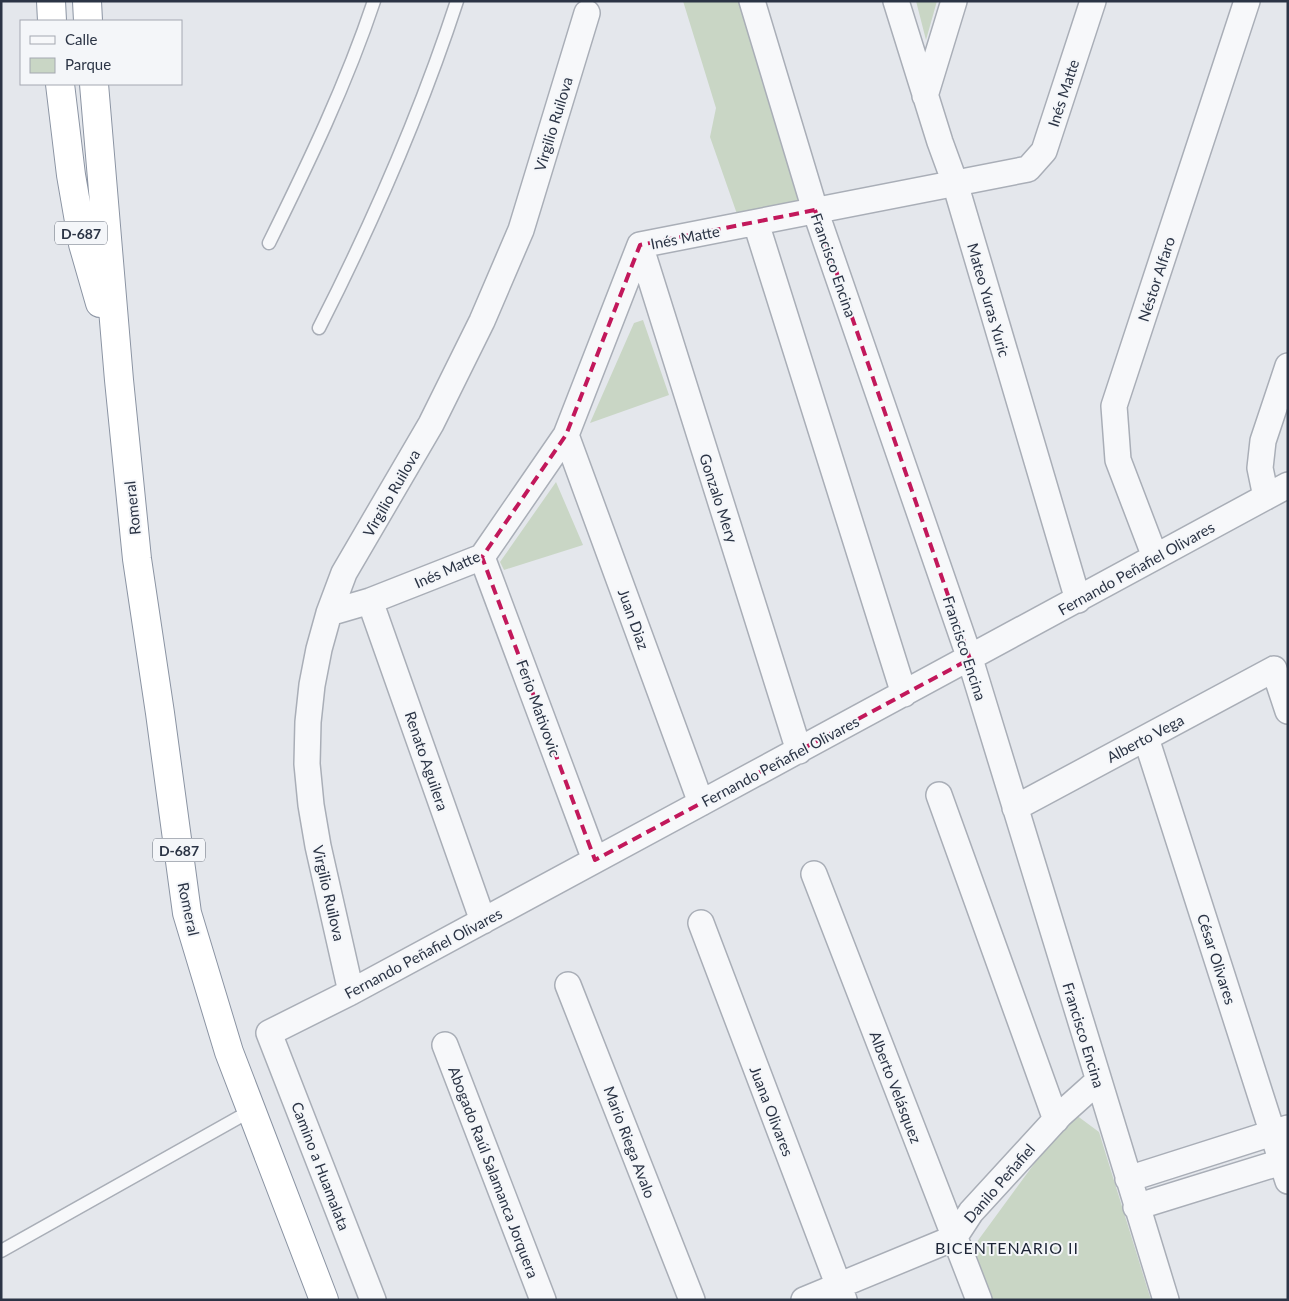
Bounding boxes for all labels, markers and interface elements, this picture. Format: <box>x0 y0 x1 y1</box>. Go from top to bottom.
legend <box>20 20 182 85</box>
text: Calle <box>65 30 98 48</box>
text: Parque <box>65 55 111 73</box>
street label: Inés Matte <box>1044 57 1082 129</box>
street label: Virgilio Ruilova <box>530 75 576 173</box>
street label: Francisco Encina <box>808 211 860 319</box>
street label: Inés Matte <box>649 221 721 253</box>
road number: D-687 <box>55 222 107 244</box>
street label: Néstor Alfaro <box>1134 234 1178 324</box>
street label: Mateo Yuras Yuric <box>964 241 1014 359</box>
street label: Virgilio Ruilova <box>359 446 423 540</box>
street label: Gonzalo Mery <box>696 451 742 545</box>
street label: Romeral <box>120 480 144 536</box>
street label: Fernando Peñafiel Olivares <box>1055 517 1217 619</box>
street label: Inés Matte <box>411 547 483 591</box>
street label: Juan Diaz <box>615 586 653 652</box>
street label: Francisco Encina <box>940 593 990 703</box>
street label: Ferio Mativovic <box>513 657 565 759</box>
street label: Renato Aguilera <box>402 709 452 813</box>
street label: Alberto Vega <box>1103 710 1187 766</box>
street label: Fernando Peñafiel Olivares <box>698 712 862 810</box>
road number: D-687 <box>153 838 205 862</box>
street label: Virgilio Ruilova <box>309 843 349 943</box>
street label: Romeral <box>175 881 203 937</box>
street label: Fernando Peñafiel Olivares <box>341 904 505 1002</box>
street label: César Olivares <box>1194 911 1240 1007</box>
street label: Francisco Encina <box>1059 980 1109 1090</box>
street label: Alberto Velásquez <box>866 1028 926 1146</box>
street label: Juana Olivares <box>747 1063 797 1159</box>
street label: Abogado Raúl Salamanca Jorquera <box>445 1064 543 1280</box>
street label: Mario Riega Avalo <box>600 1083 660 1201</box>
street label: Camino a Huamalata <box>288 1099 354 1233</box>
street label: Danilo Peñafiel <box>960 1140 1038 1226</box>
district label: BICENTENARIO II <box>935 1238 1079 1257</box>

